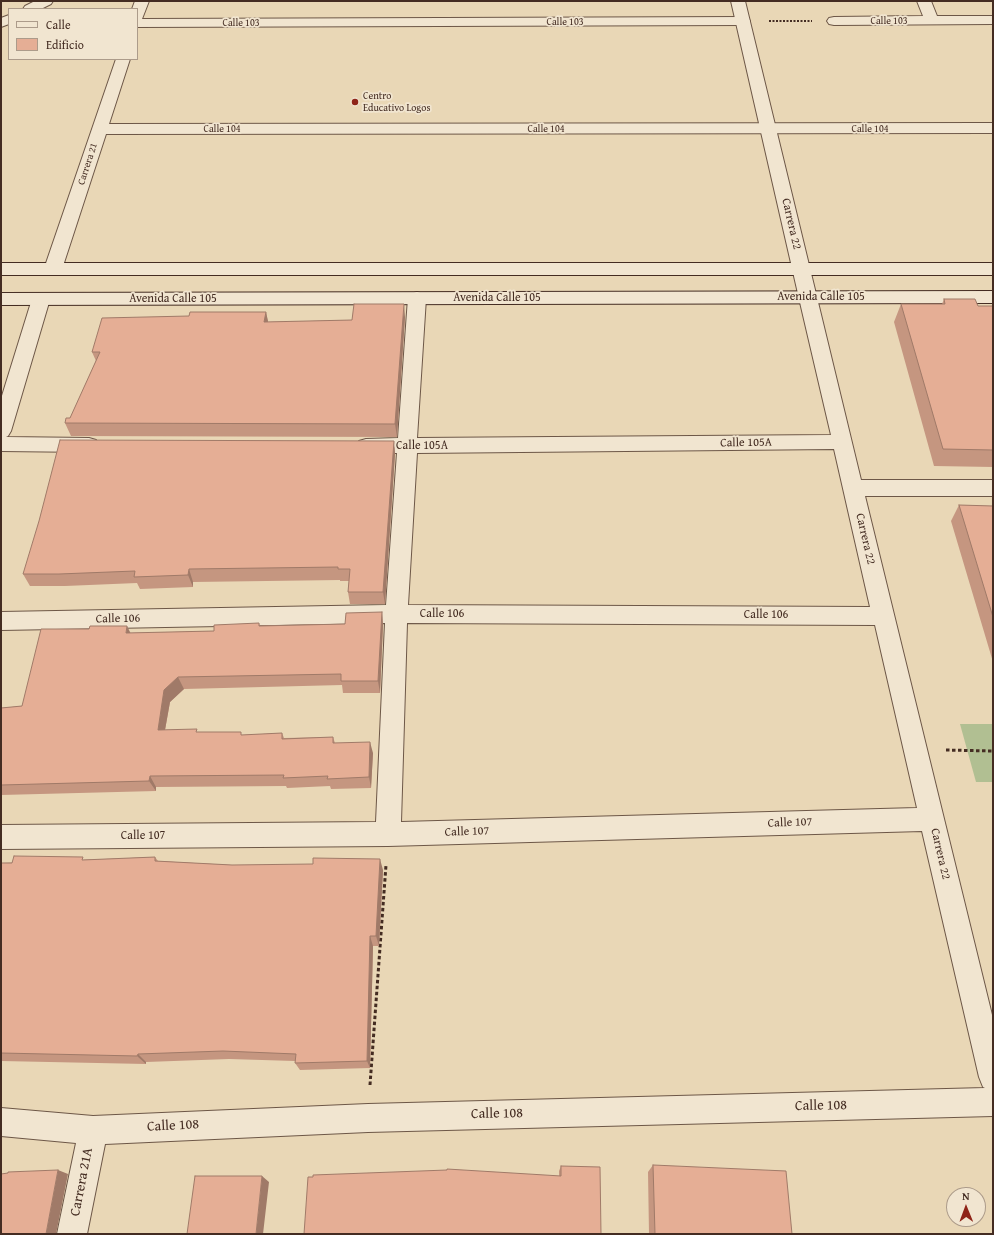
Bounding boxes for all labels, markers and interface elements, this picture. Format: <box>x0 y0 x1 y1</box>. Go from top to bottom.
legend <box>8 8 138 60</box>
street label: Calle 103 <box>870 15 908 27</box>
text: Calle <box>46 16 71 33</box>
street label: Calle 103 <box>546 16 584 28</box>
street label: Calle 103 <box>222 17 260 29</box>
text: Edificio <box>46 36 84 53</box>
place label: Centro Educativo Logos <box>363 90 430 114</box>
marker: Centro Educativo Logos <box>350 97 360 107</box>
street label: Calle 104 <box>203 123 241 135</box>
street label: Calle 104 <box>527 123 565 135</box>
street label: Calle 104 <box>851 123 889 135</box>
street label: Carrera 21 <box>76 141 100 187</box>
street label: Carrera 22 <box>778 197 804 251</box>
street label: Avenida Calle 105 <box>777 290 865 304</box>
street label: Avenida Calle 105 <box>453 291 541 305</box>
street label: Avenida Calle 105 <box>129 292 217 306</box>
street label: Calle 105A <box>720 435 772 451</box>
street label: Calle 105A <box>396 439 448 453</box>
street label: Carrera 22 <box>852 512 878 566</box>
street label: Calle 106 <box>420 607 464 621</box>
street label: Calle 106 <box>744 608 788 622</box>
street label: Calle 106 <box>96 611 140 627</box>
street label: Calle 107 <box>767 815 813 831</box>
street label: Calle 107 <box>444 824 490 840</box>
street label: Carrera 22 <box>927 827 953 881</box>
street label: Calle 107 <box>121 829 165 843</box>
street label: Calle 108 <box>795 1097 847 1115</box>
street label: Calle 108 <box>471 1105 523 1123</box>
street label: Calle 108 <box>147 1116 199 1136</box>
street label: Carrera 21A <box>67 1146 97 1218</box>
north arrow <box>946 1187 986 1227</box>
text: N <box>962 1188 970 1204</box>

